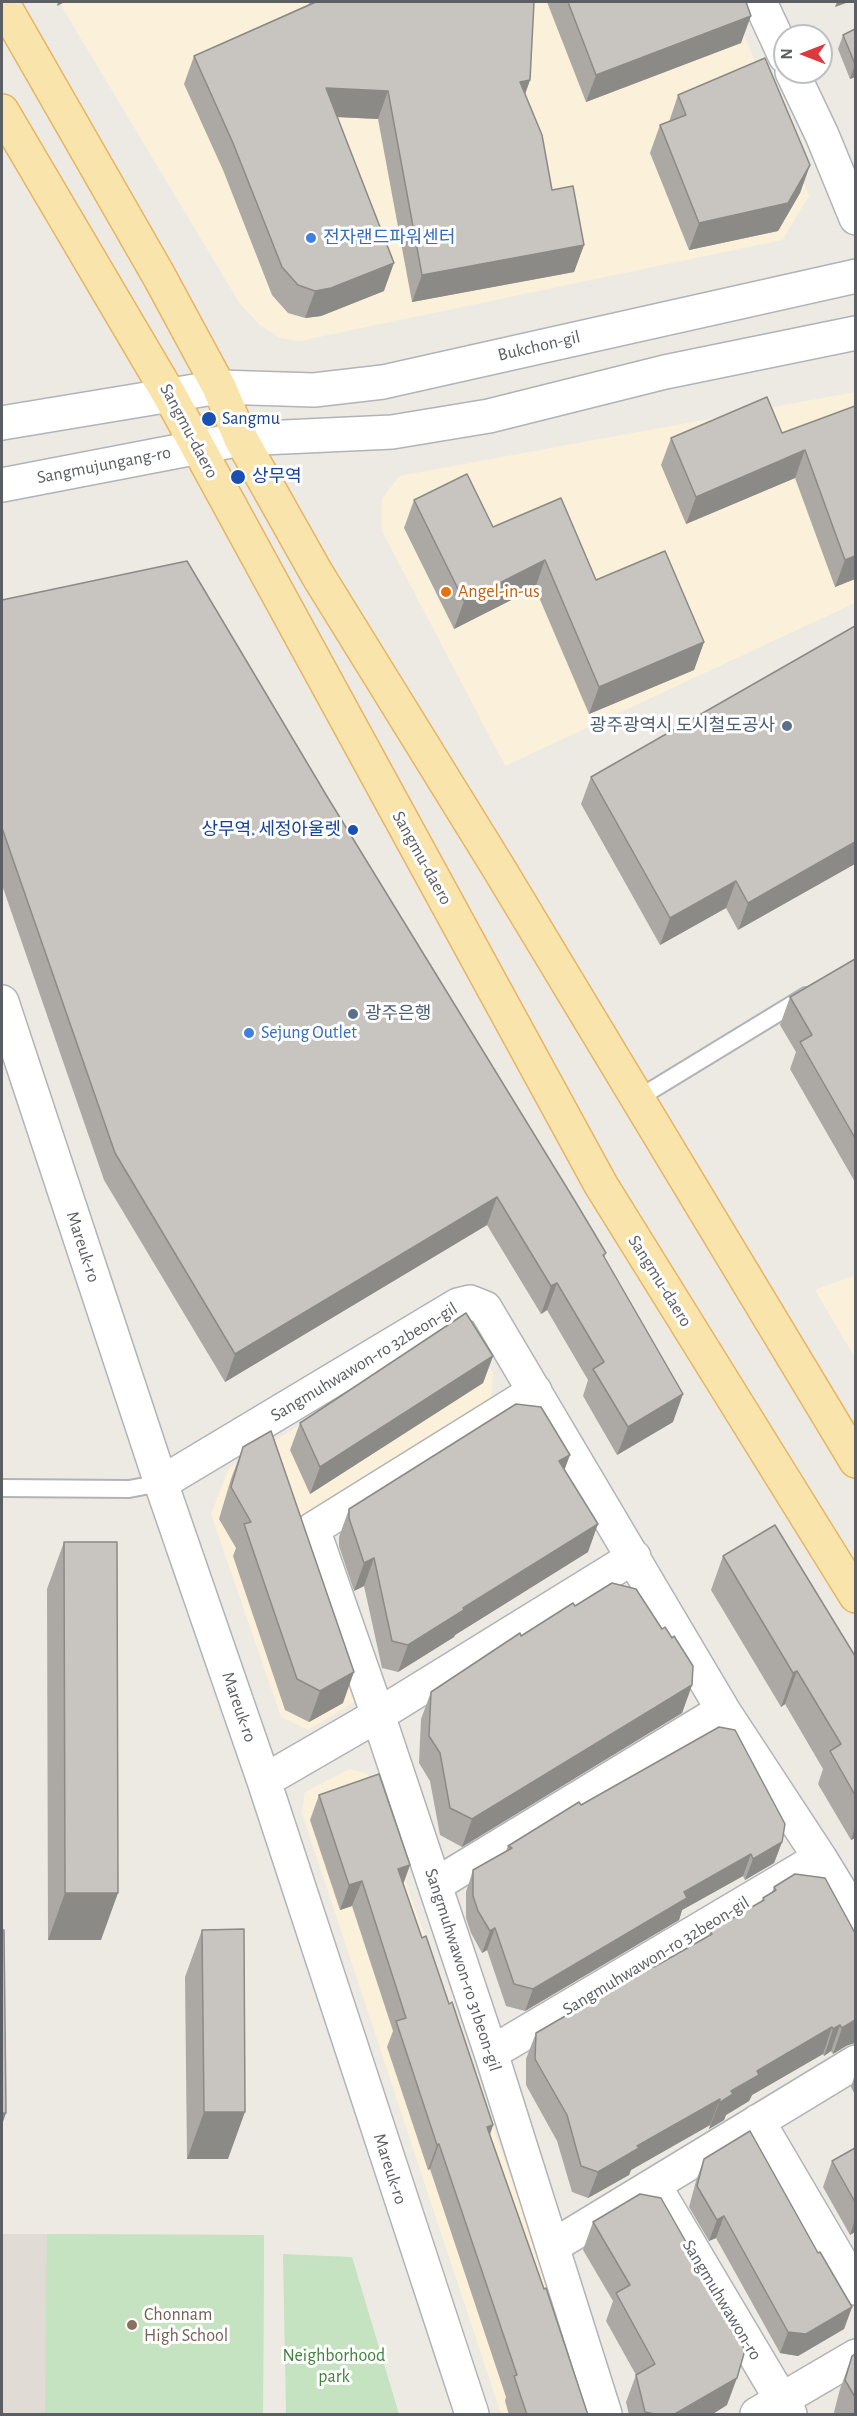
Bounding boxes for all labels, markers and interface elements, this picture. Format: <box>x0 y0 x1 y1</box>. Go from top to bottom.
north arrow <box>773 24 833 84</box>
text: N <box>779 48 795 60</box>
place label: 전자랜드파워센터 <box>323 227 455 249</box>
marker: 전자랜드파워센터 <box>304 231 318 245</box>
street label: Bukchon-gil <box>496 326 582 366</box>
street label: Sangmu-daero <box>155 380 223 482</box>
place label: Sangmu <box>222 408 280 430</box>
marker: Sangmu <box>200 410 218 428</box>
street label: Sangmujungang-ro <box>35 441 173 489</box>
place label: 상무역 <box>252 466 302 488</box>
marker: 상무역 <box>229 468 247 486</box>
place label: Angel-in-us <box>458 581 540 603</box>
marker: Angel-in-us <box>439 585 453 599</box>
place label: 광주광역시 도시철도공사 <box>590 715 775 737</box>
marker: 광주광역시 도시철도공사 <box>780 719 794 733</box>
street label: Sangmu-daero <box>387 807 457 909</box>
place label: 상무역. 세정아울렛 <box>201 819 341 841</box>
marker: 상무역. 세정아울렛 <box>346 823 360 837</box>
place label: 광주은행 <box>365 1003 431 1025</box>
marker: 광주은행 <box>346 1007 360 1021</box>
place label: Sejung Outlet <box>261 1022 357 1044</box>
marker: Sejung Outlet <box>242 1026 256 1040</box>
street label: Mareuk-ro <box>61 1209 105 1285</box>
street label: Sangmu-daero <box>623 1231 697 1331</box>
street label: Sangmuhwawon-ro 32beon-gil <box>267 1298 461 1426</box>
street label: Mareuk-ro <box>217 1669 261 1745</box>
street label: Sangmuhwawon-ro 31beon-gil <box>420 1866 506 2074</box>
street label: Sangmuhwawon-ro 32beon-gil <box>559 1892 753 2020</box>
street label: Mareuk-ro <box>368 2131 412 2207</box>
street label: Sangmuhwawon-ro <box>678 2236 766 2364</box>
place label: Chonnam High School <box>144 2304 228 2346</box>
marker: Chonnam High School <box>125 2318 139 2332</box>
park label: Neighborhood park <box>283 2345 385 2388</box>

